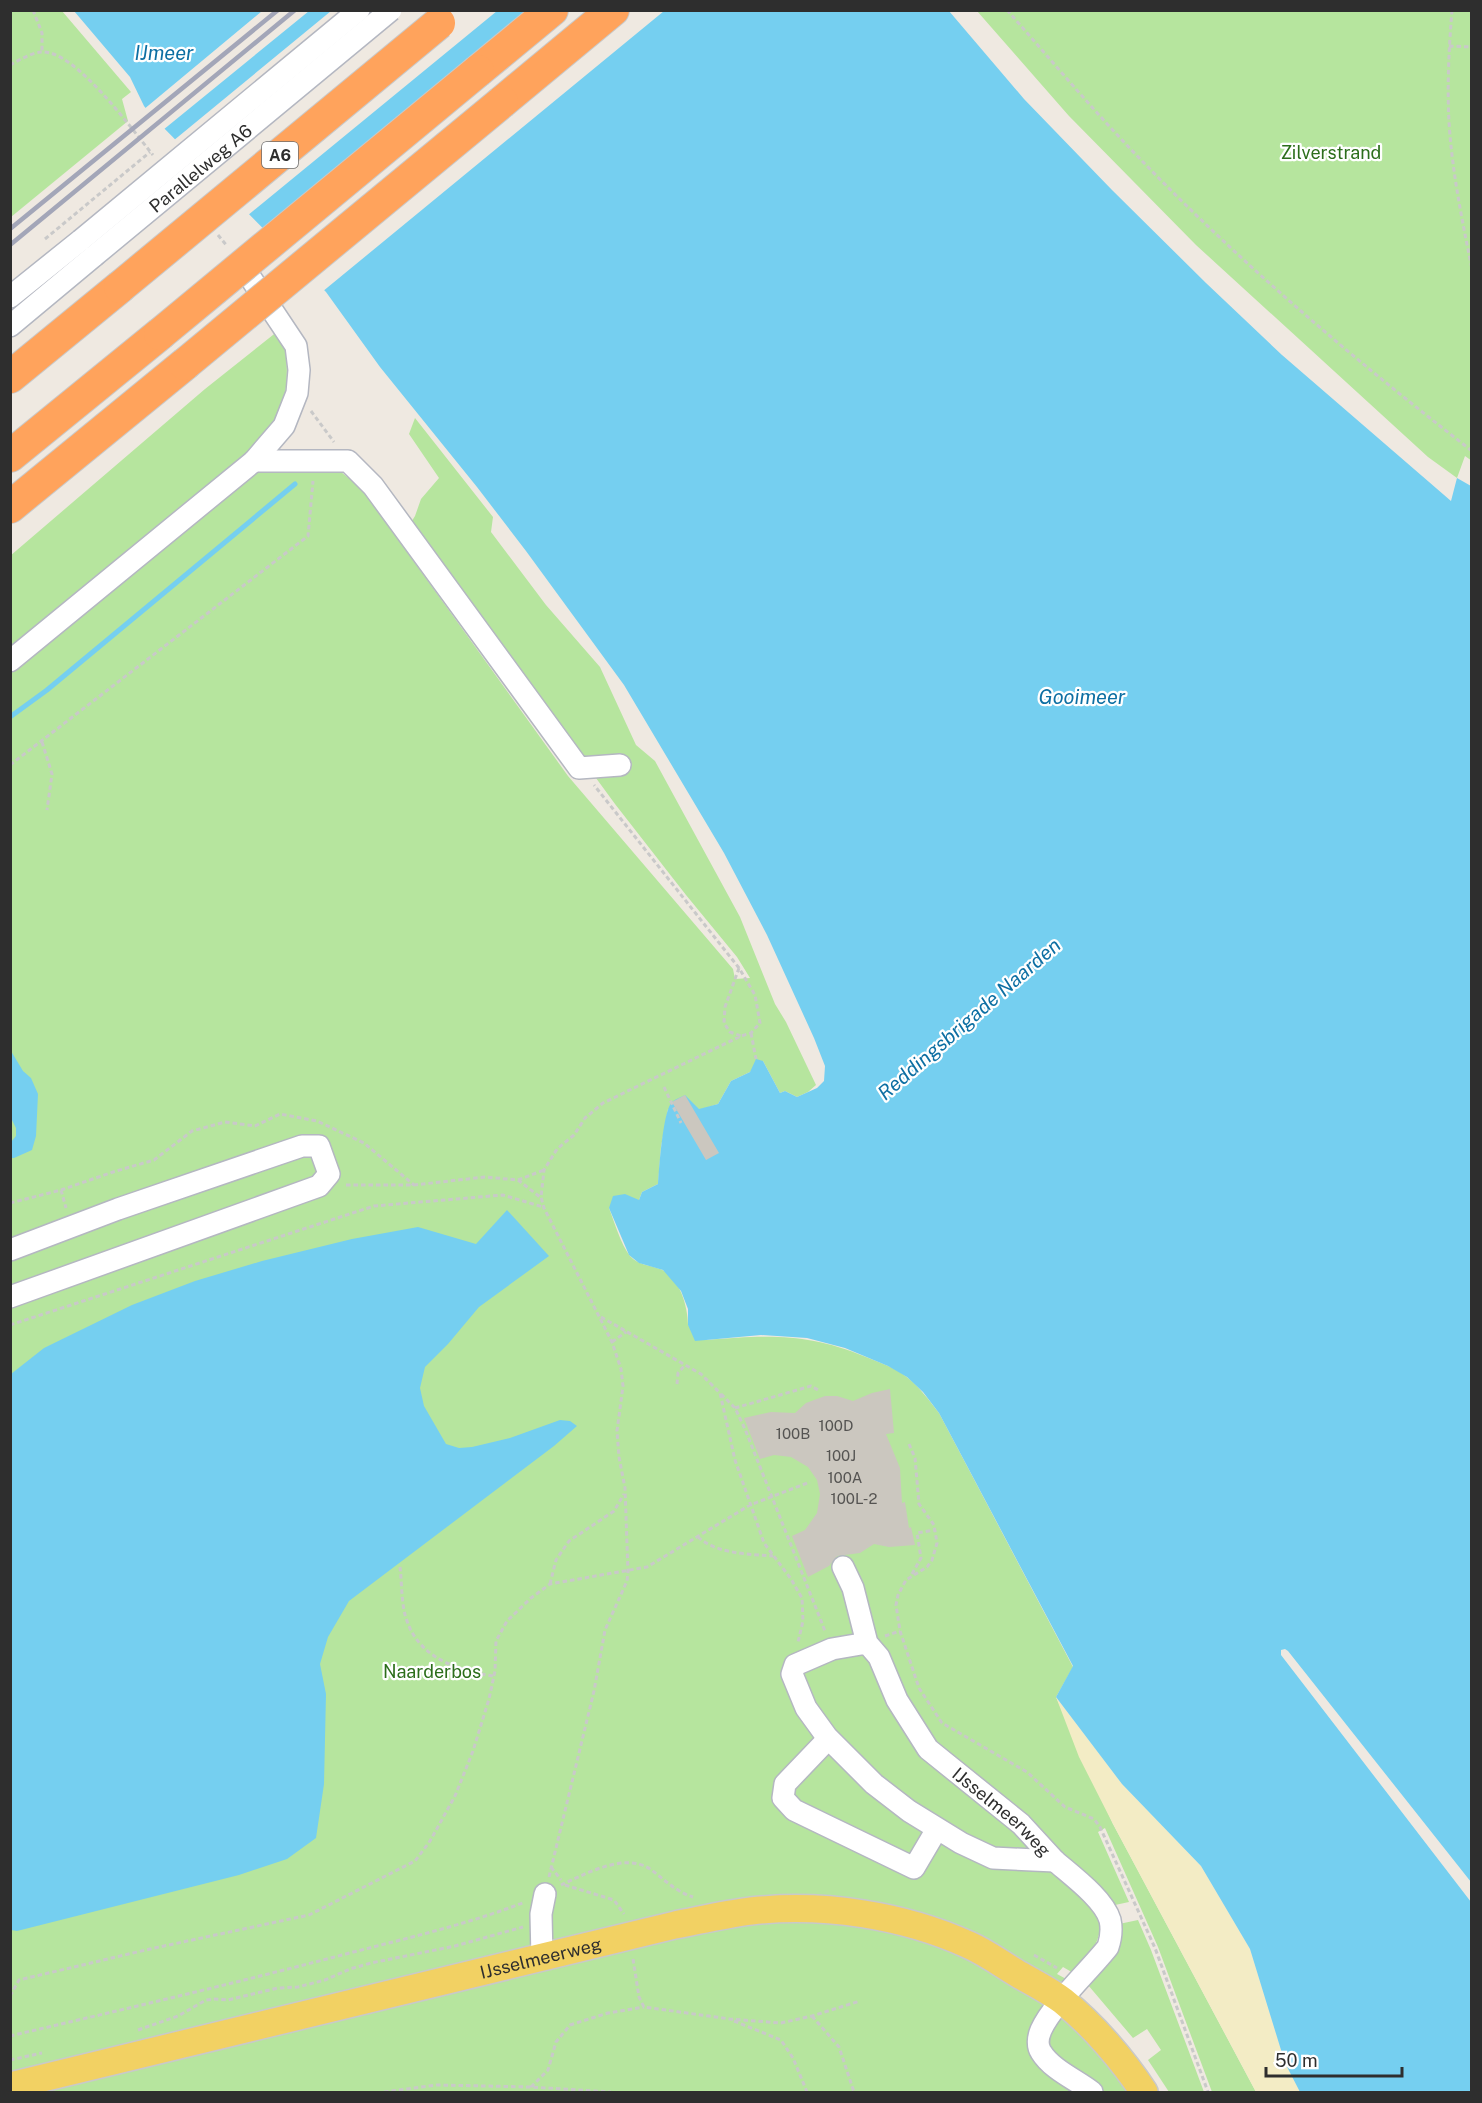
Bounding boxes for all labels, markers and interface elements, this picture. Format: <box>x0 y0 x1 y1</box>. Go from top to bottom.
water label: IJmeer <box>134 41 194 65</box>
street label: Parallelweg A6 <box>145 119 256 217</box>
road number: A6 <box>262 142 298 168</box>
park label: Zilverstrand <box>1281 142 1381 163</box>
water label: Gooimeer <box>1039 685 1126 709</box>
water label: Reddingsbrigade Naarden <box>873 933 1065 1105</box>
house number: 100D <box>819 1417 853 1434</box>
house number: 100B <box>776 1425 810 1442</box>
house number: 100J <box>826 1447 856 1464</box>
house number: 100A <box>827 1469 863 1486</box>
house number: 100L-2 <box>831 1490 877 1507</box>
park label: Naarderbos <box>383 1661 481 1682</box>
street label: IJsselmeerweg <box>948 1763 1056 1860</box>
street label: IJsselmeerweg <box>478 1933 604 1982</box>
scale bar <box>1266 2040 1402 2078</box>
text: 50 m <box>1275 2050 1318 2071</box>

